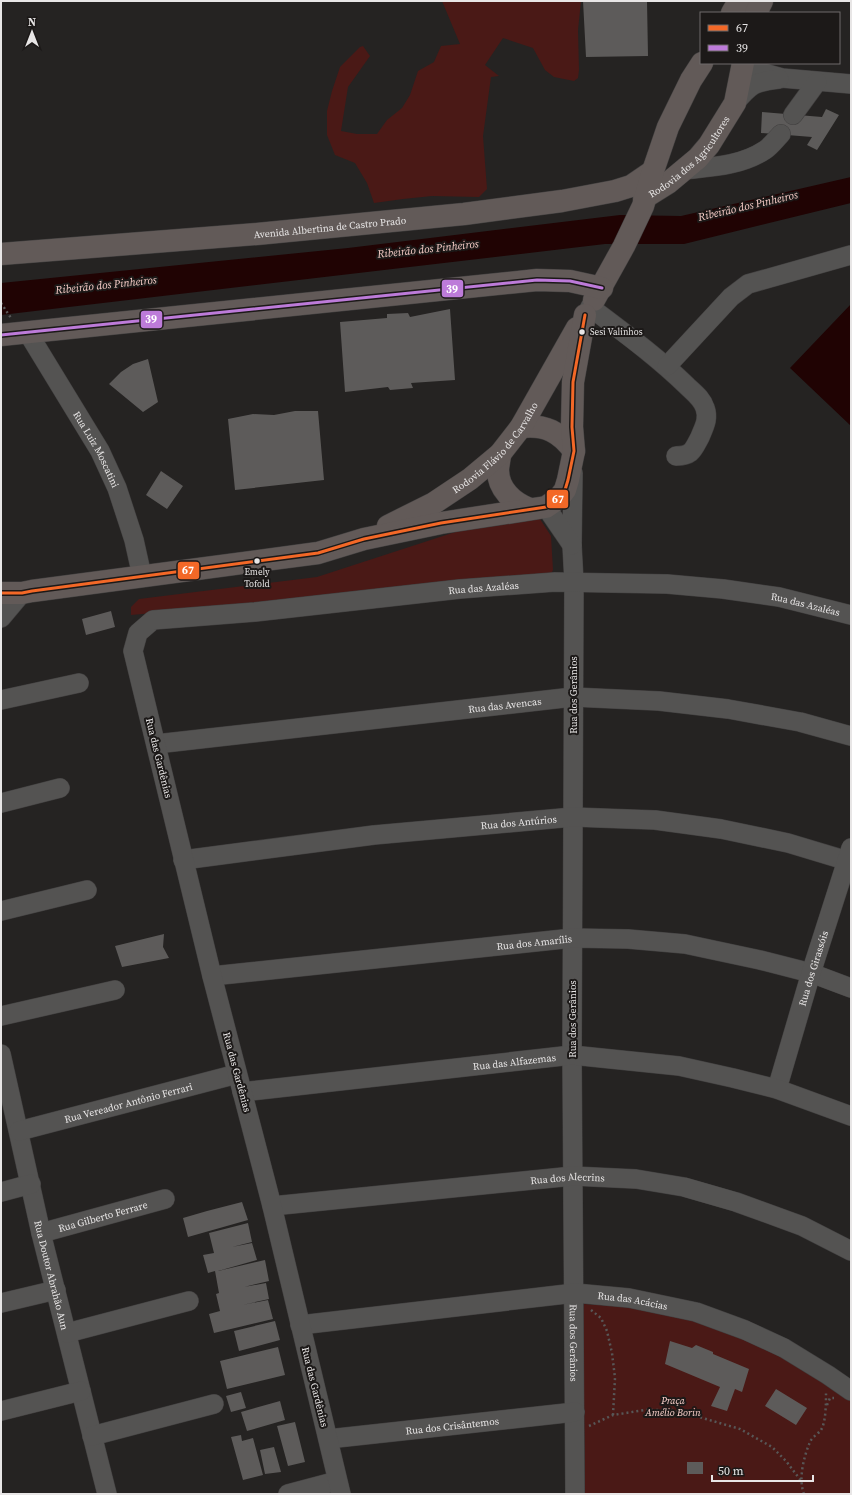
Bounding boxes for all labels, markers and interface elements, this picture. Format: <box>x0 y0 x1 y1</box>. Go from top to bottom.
north arrow <box>12 12 52 52</box>
legend <box>700 12 840 64</box>
text: N <box>28 15 36 30</box>
text: 67 <box>736 20 748 36</box>
text: 39 <box>736 40 748 56</box>
street label: Rodovia dos Agricultores <box>646 113 732 200</box>
water label: Ribeirão dos Pinheiros <box>696 187 799 225</box>
street label: Avenida Albertina de Castro Prado <box>253 213 407 241</box>
water label: Ribeirão dos Pinheiros <box>376 236 480 262</box>
water label: Ribeirão dos Pinheiros <box>54 272 158 298</box>
line badge: 39 <box>441 279 464 298</box>
text: 39 <box>446 282 458 297</box>
line badge: 39 <box>140 310 163 329</box>
text: 39 <box>145 312 157 327</box>
place label: Sesi Valinhos <box>590 326 643 338</box>
marker: Sesi Valinhos <box>577 327 587 337</box>
street label: Rodovia Flávio de Carvalho <box>449 399 541 496</box>
street label: Rua Luiz Moscatini <box>71 409 122 489</box>
line badge: 67 <box>546 489 569 509</box>
text: 67 <box>552 492 564 507</box>
marker: Emely Tofold <box>252 556 262 566</box>
line badge: 67 <box>177 561 200 580</box>
text: 67 <box>182 563 194 578</box>
place label: Emely Tofold <box>244 566 270 590</box>
street label: Rua das Azaléas <box>448 578 519 597</box>
street label: Rua das Azaléas <box>770 589 842 619</box>
street label: Rua dos Gerânios <box>567 656 580 734</box>
street label: Rua das Avencas <box>468 694 542 715</box>
street label: Rua das Gardênias <box>143 717 175 799</box>
street label: Rua dos Antúrios <box>480 812 557 832</box>
street label: Rua dos Girassóis <box>795 929 831 1007</box>
street label: Rua dos Amarílis <box>496 932 573 953</box>
street label: Rua dos Gerânios <box>566 980 579 1058</box>
street label: Rua das Gardênias <box>220 1031 254 1113</box>
street label: Rua das Alfazemas <box>472 1050 556 1073</box>
street label: Rua Vereador Antônio Ferrari <box>63 1079 194 1125</box>
street label: Rua dos Alecrins <box>530 1169 605 1187</box>
street label: Rua Gilberto Ferrare <box>57 1198 149 1235</box>
street label: Rua Doutor Abrahão Aun <box>32 1219 72 1331</box>
street label: Rua das Acácias <box>597 1289 669 1312</box>
street label: Rua dos Gerânios <box>567 1304 581 1382</box>
street label: Rua das Gardênias <box>299 1346 331 1428</box>
park label: Praça Amélio Borin <box>644 1394 701 1419</box>
street label: Rua dos Crisântemos <box>405 1414 500 1437</box>
scale bar <box>712 1457 813 1483</box>
text: 50 m <box>718 1463 744 1479</box>

